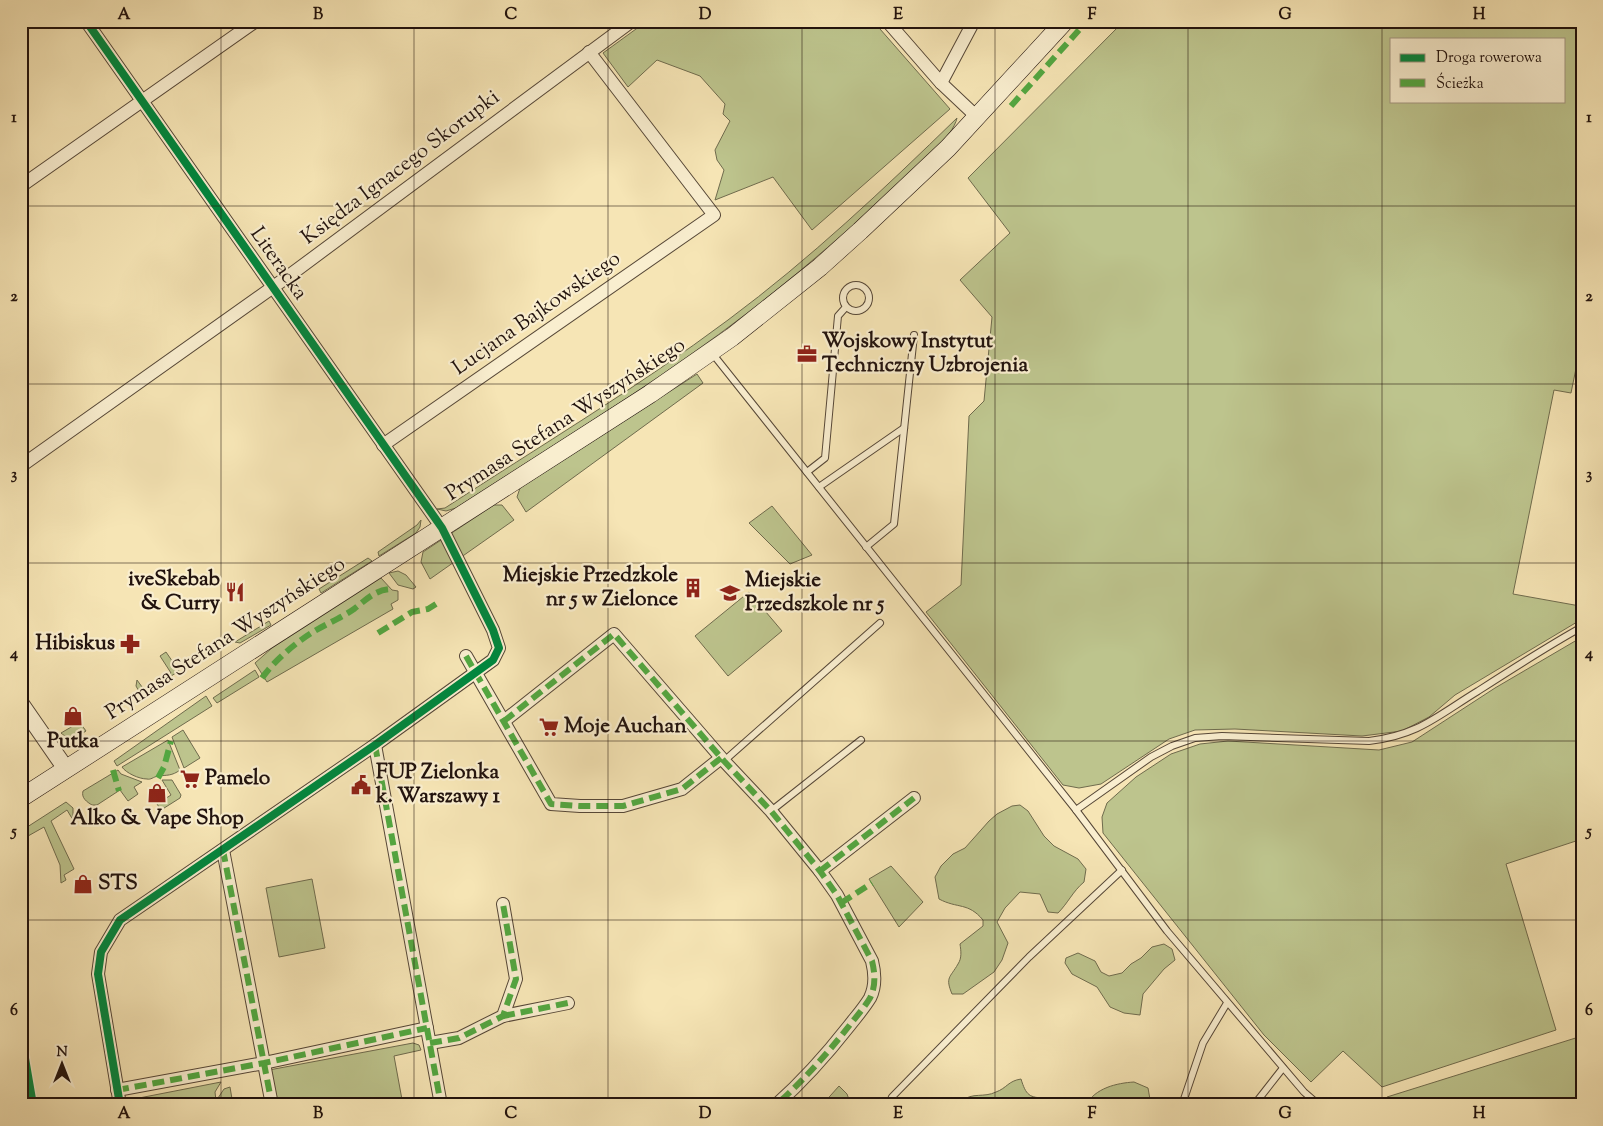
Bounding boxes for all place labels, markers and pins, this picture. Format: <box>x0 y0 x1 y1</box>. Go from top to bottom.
place label: Wojskowy Instytut Techniczny Uzbrojenia <box>822 327 1028 381</box>
office icon: Wojskowy Instytut Techniczny Uzbrojenia <box>796 343 818 365</box>
place label: Miejskie Przedzkole nr 5 w Zielonce <box>503 561 678 615</box>
place label: iveSkebab & Curry <box>128 565 221 619</box>
place label: Miejskie Przedszkole nr 5 <box>745 566 885 620</box>
building icon: Miejskie Przedzkole nr 5 w Zielonce <box>682 577 704 599</box>
restaurant icon: iveSkebab & Curry <box>224 581 246 603</box>
school or university icon: Miejskie Przedszkole nr 5 <box>719 582 741 604</box>
place label: Hibiskus <box>36 629 115 659</box>
pharmacy icon: Hibiskus <box>119 633 141 655</box>
shop icon: Putka <box>62 705 84 727</box>
place label: Moje Auchan <box>564 712 687 742</box>
supermarket icon: Moje Auchan <box>538 716 560 738</box>
place label: Putka <box>47 727 99 757</box>
place label: FUP Zielonka k. Warszawy 1 <box>375 758 501 812</box>
place label: Pamelo <box>205 764 271 794</box>
supermarket icon: Pamelo <box>179 768 201 790</box>
public building icon: FUP Zielonka k. Warszawy 1 <box>350 774 372 796</box>
shop icon: Alko & Vape Shop <box>146 782 168 804</box>
place label: Alko & Vape Shop <box>70 804 244 834</box>
place label: STS <box>98 869 138 899</box>
shop icon: STS <box>72 873 94 895</box>

